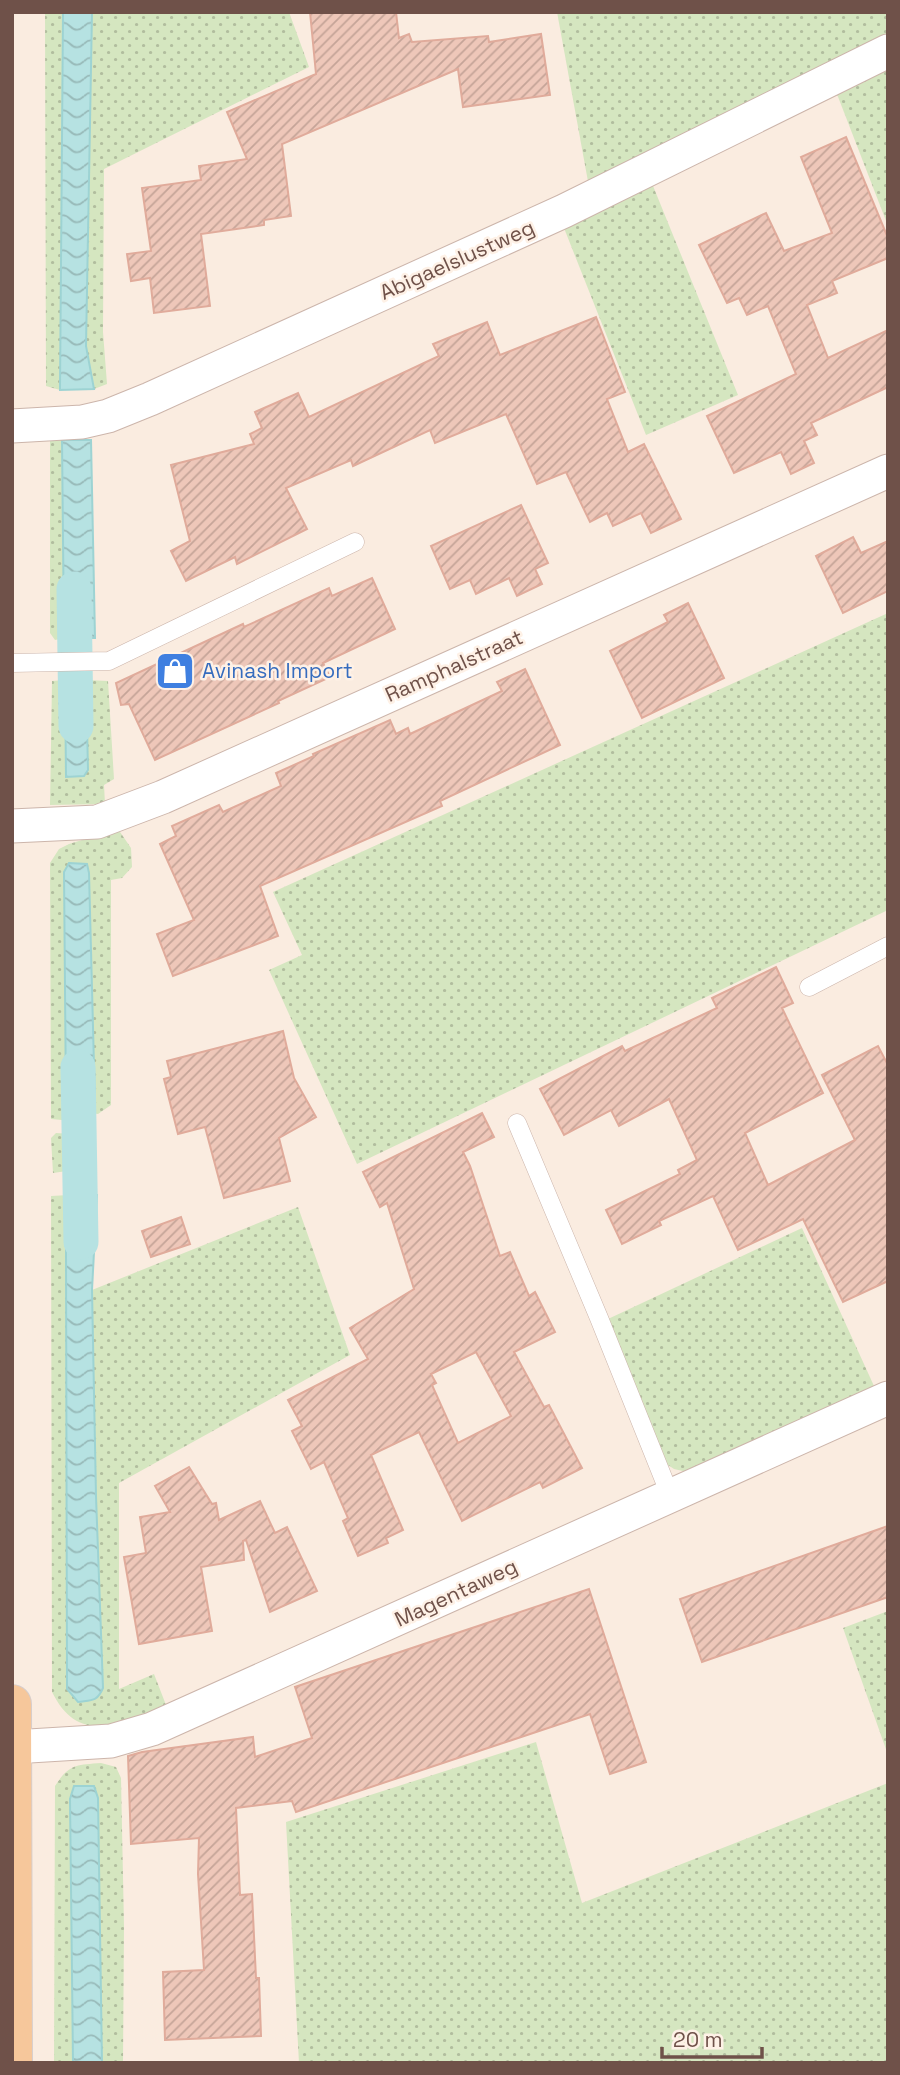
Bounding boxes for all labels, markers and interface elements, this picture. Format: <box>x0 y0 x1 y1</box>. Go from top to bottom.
street label: Abigaelslustweg <box>375 213 538 306</box>
street label: Ramphalstraat <box>381 623 527 708</box>
shop icon: Avinash Import <box>154 650 196 692</box>
place label: Avinash Import <box>202 657 353 684</box>
street label: Magentaweg <box>390 1552 522 1633</box>
scale bar <box>662 2016 762 2060</box>
text: 20 m <box>673 2026 723 2053</box>

